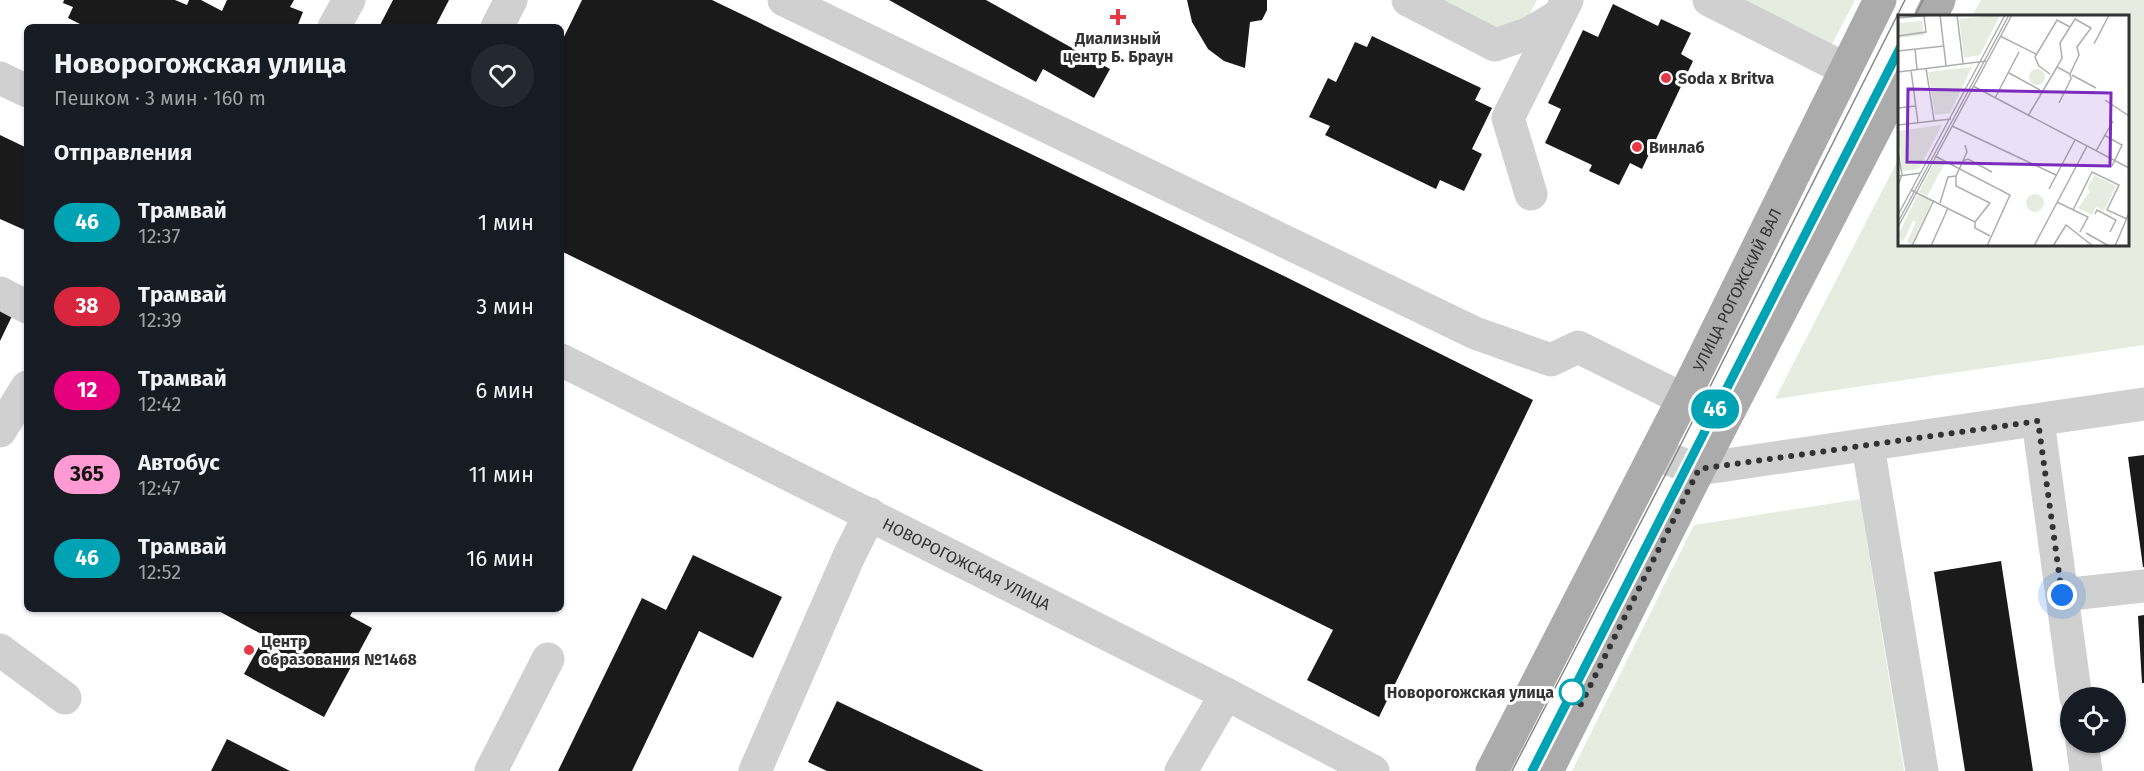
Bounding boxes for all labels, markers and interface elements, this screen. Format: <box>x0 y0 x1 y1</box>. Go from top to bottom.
marker: Диализный центр Б. Браун <box>1109 8 1127 26</box>
inset map <box>1898 15 2129 246</box>
place label: Диализный центр Б. Браун <box>1063 29 1173 66</box>
button: heart <box>471 44 534 107</box>
text: Новорогожская улица <box>54 47 347 80</box>
place label: Soda x Britva <box>1678 69 1774 88</box>
marker: Soda x Britva <box>1659 71 1673 85</box>
text: Пешком · 3 мин · 160 m <box>54 86 266 110</box>
place label: Винлаб <box>1649 138 1705 157</box>
text: Отправления <box>54 139 192 166</box>
marker: Винлаб <box>1630 140 1644 154</box>
text: Трамвай <box>138 197 227 224</box>
street label: УЛИЦА РОГОЖСКИЙ ВАЛ <box>1689 205 1785 374</box>
text: 46 <box>75 209 99 235</box>
text: 1 мин <box>478 209 534 236</box>
text: 12:37 <box>138 224 180 248</box>
text: Трамвай <box>138 281 227 308</box>
text: 38 <box>75 293 99 319</box>
text: 3 мин <box>476 293 534 320</box>
text: 12:39 <box>138 308 182 332</box>
text: Трамвай <box>138 365 227 392</box>
text: 12 <box>77 377 97 403</box>
text: 6 мин <box>475 377 534 404</box>
line badge: 46 <box>1688 390 1742 428</box>
text: 12:42 <box>138 392 181 416</box>
text: 46 <box>1703 396 1727 422</box>
text: Автобус <box>138 449 220 476</box>
text: 365 <box>70 461 104 487</box>
text: 11 мин <box>468 461 534 488</box>
text: 12:47 <box>138 476 180 500</box>
street label: НОВОРОГОЖСКАЯ УЛИЦА <box>880 514 1054 614</box>
text: Трамвай <box>138 533 227 560</box>
text: 46 <box>75 545 99 571</box>
text: 16 мин <box>466 545 534 572</box>
text: 12:52 <box>138 560 181 584</box>
your location <box>2047 580 2077 610</box>
place label: Центр образования №1468 <box>261 632 417 669</box>
marker: Центр образования №1468 <box>242 643 256 657</box>
marker: Новорогожская улица <box>1559 679 1585 705</box>
place label: Новорогожская улица <box>1387 683 1554 702</box>
map controls <box>2060 687 2126 753</box>
button: locate <box>2060 687 2126 753</box>

